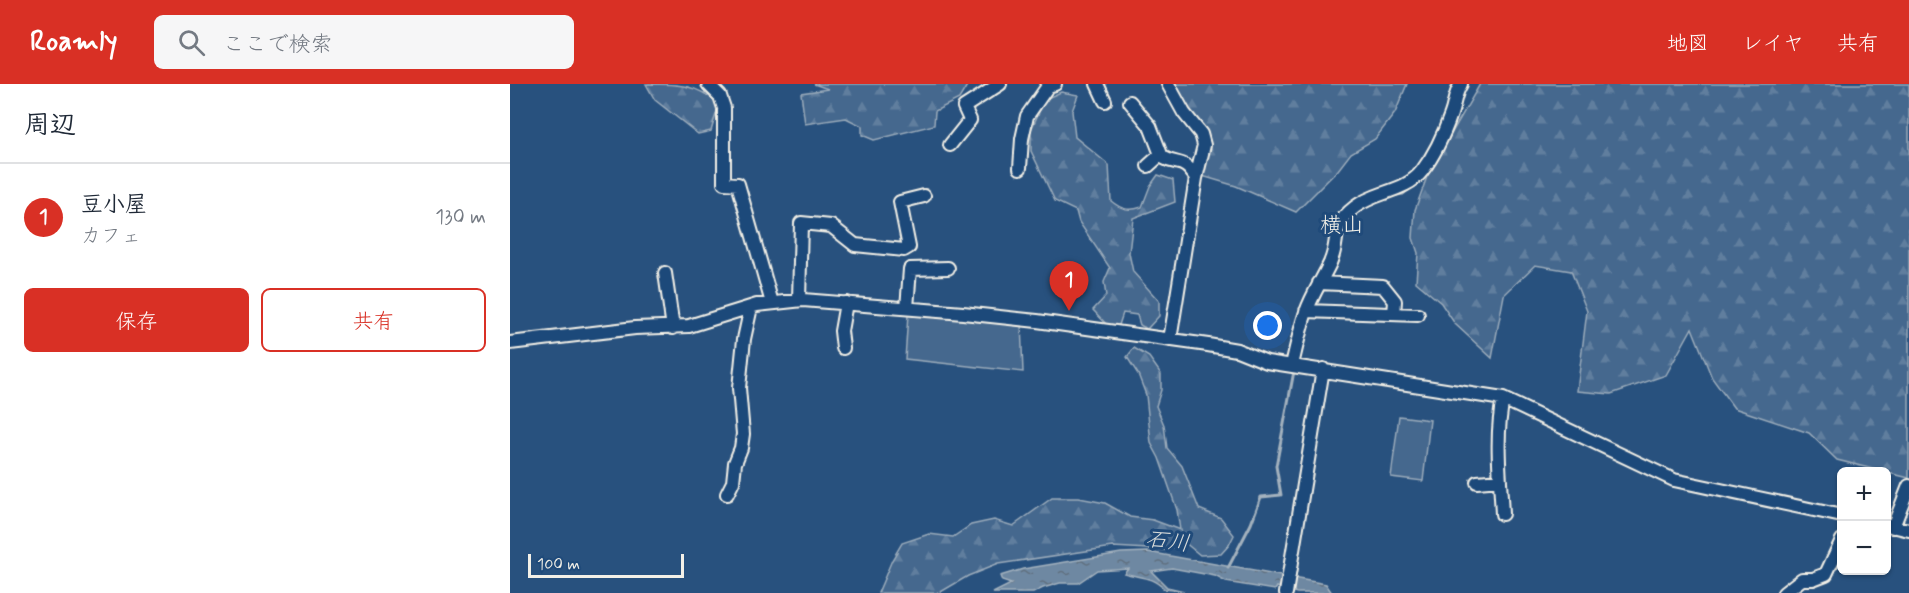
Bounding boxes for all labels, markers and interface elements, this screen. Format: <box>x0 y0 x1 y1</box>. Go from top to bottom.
search box <box>154 15 574 69</box>
text: Roamly <box>30 24 118 61</box>
icon: search <box>175 26 208 59</box>
text: 地図 <box>1667 30 1709 58</box>
text: レイヤ <box>1742 30 1804 58</box>
text: 共有 <box>1837 30 1879 58</box>
text: ここで検索 <box>223 31 333 59</box>
text: 周辺 <box>24 109 76 143</box>
text: 豆小屋 <box>81 191 147 219</box>
text: 1 <box>39 204 48 231</box>
text: 130 m <box>435 204 486 231</box>
district label: 横山 <box>1320 212 1364 240</box>
text: カフェ <box>81 223 141 250</box>
pin: 1 <box>1050 262 1088 311</box>
button: 保存 <box>24 288 249 352</box>
button: 共有 <box>261 288 486 352</box>
your location <box>1253 311 1282 340</box>
map controls <box>1837 467 1891 575</box>
button: + <box>1837 467 1891 521</box>
button: − <box>1837 521 1891 575</box>
water label: 石川 <box>1144 525 1191 559</box>
scale bar <box>528 551 684 578</box>
text: 100 m <box>537 554 580 575</box>

